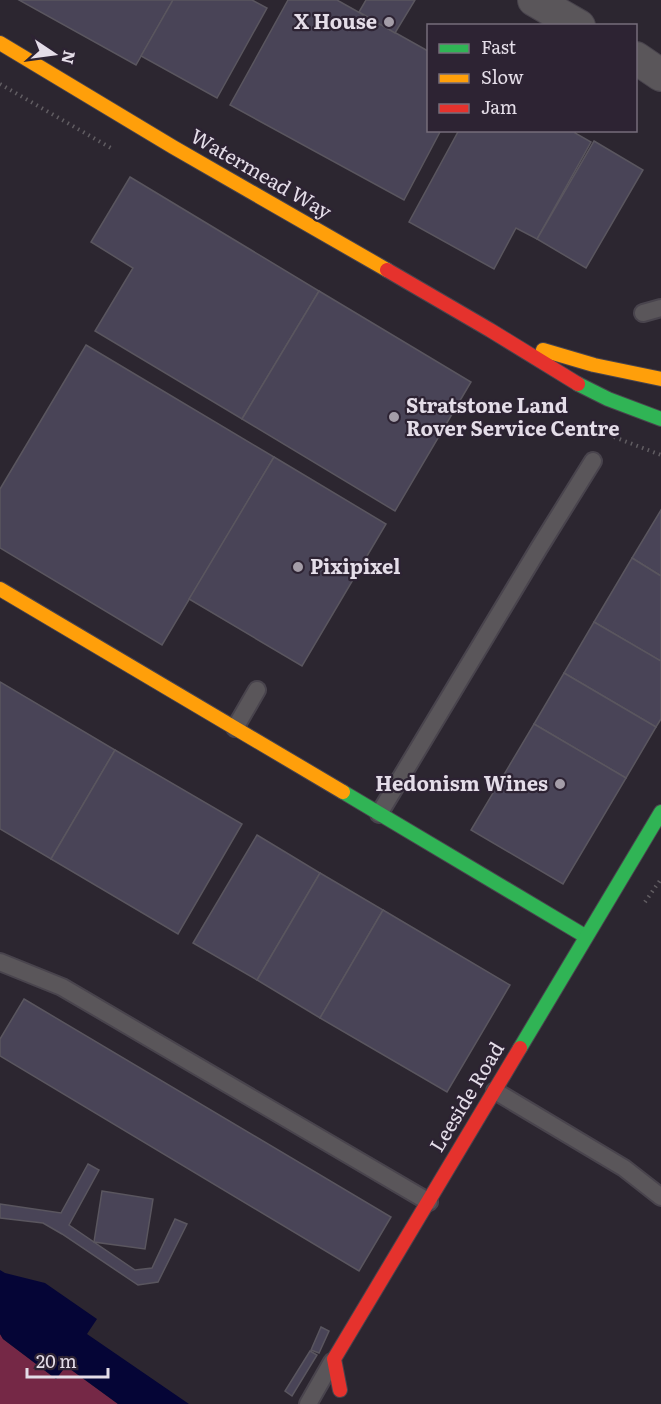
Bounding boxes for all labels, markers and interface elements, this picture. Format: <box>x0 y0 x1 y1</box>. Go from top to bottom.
place label: X House <box>294 5 377 35</box>
marker: X House <box>382 15 396 29</box>
north arrow <box>24 24 84 84</box>
legend <box>427 24 637 132</box>
text: Fast <box>481 33 517 60</box>
text: N <box>56 48 83 67</box>
text: Slow <box>481 63 524 90</box>
text: Jam <box>481 93 517 120</box>
street label: Watermead Way <box>186 120 339 225</box>
place label: Stratstone Land Rover Service Centre <box>406 389 619 442</box>
marker: Stratstone Land Rover Service Centre <box>387 410 401 424</box>
place label: Pixipixel <box>310 550 400 580</box>
marker: Pixipixel <box>291 560 305 574</box>
place label: Hedonism Wines <box>375 767 548 797</box>
marker: Hedonism Wines <box>553 777 567 791</box>
street label: Leeside Road <box>421 1035 510 1157</box>
scale bar <box>27 1341 108 1379</box>
text: 20 m <box>36 1347 77 1374</box>

